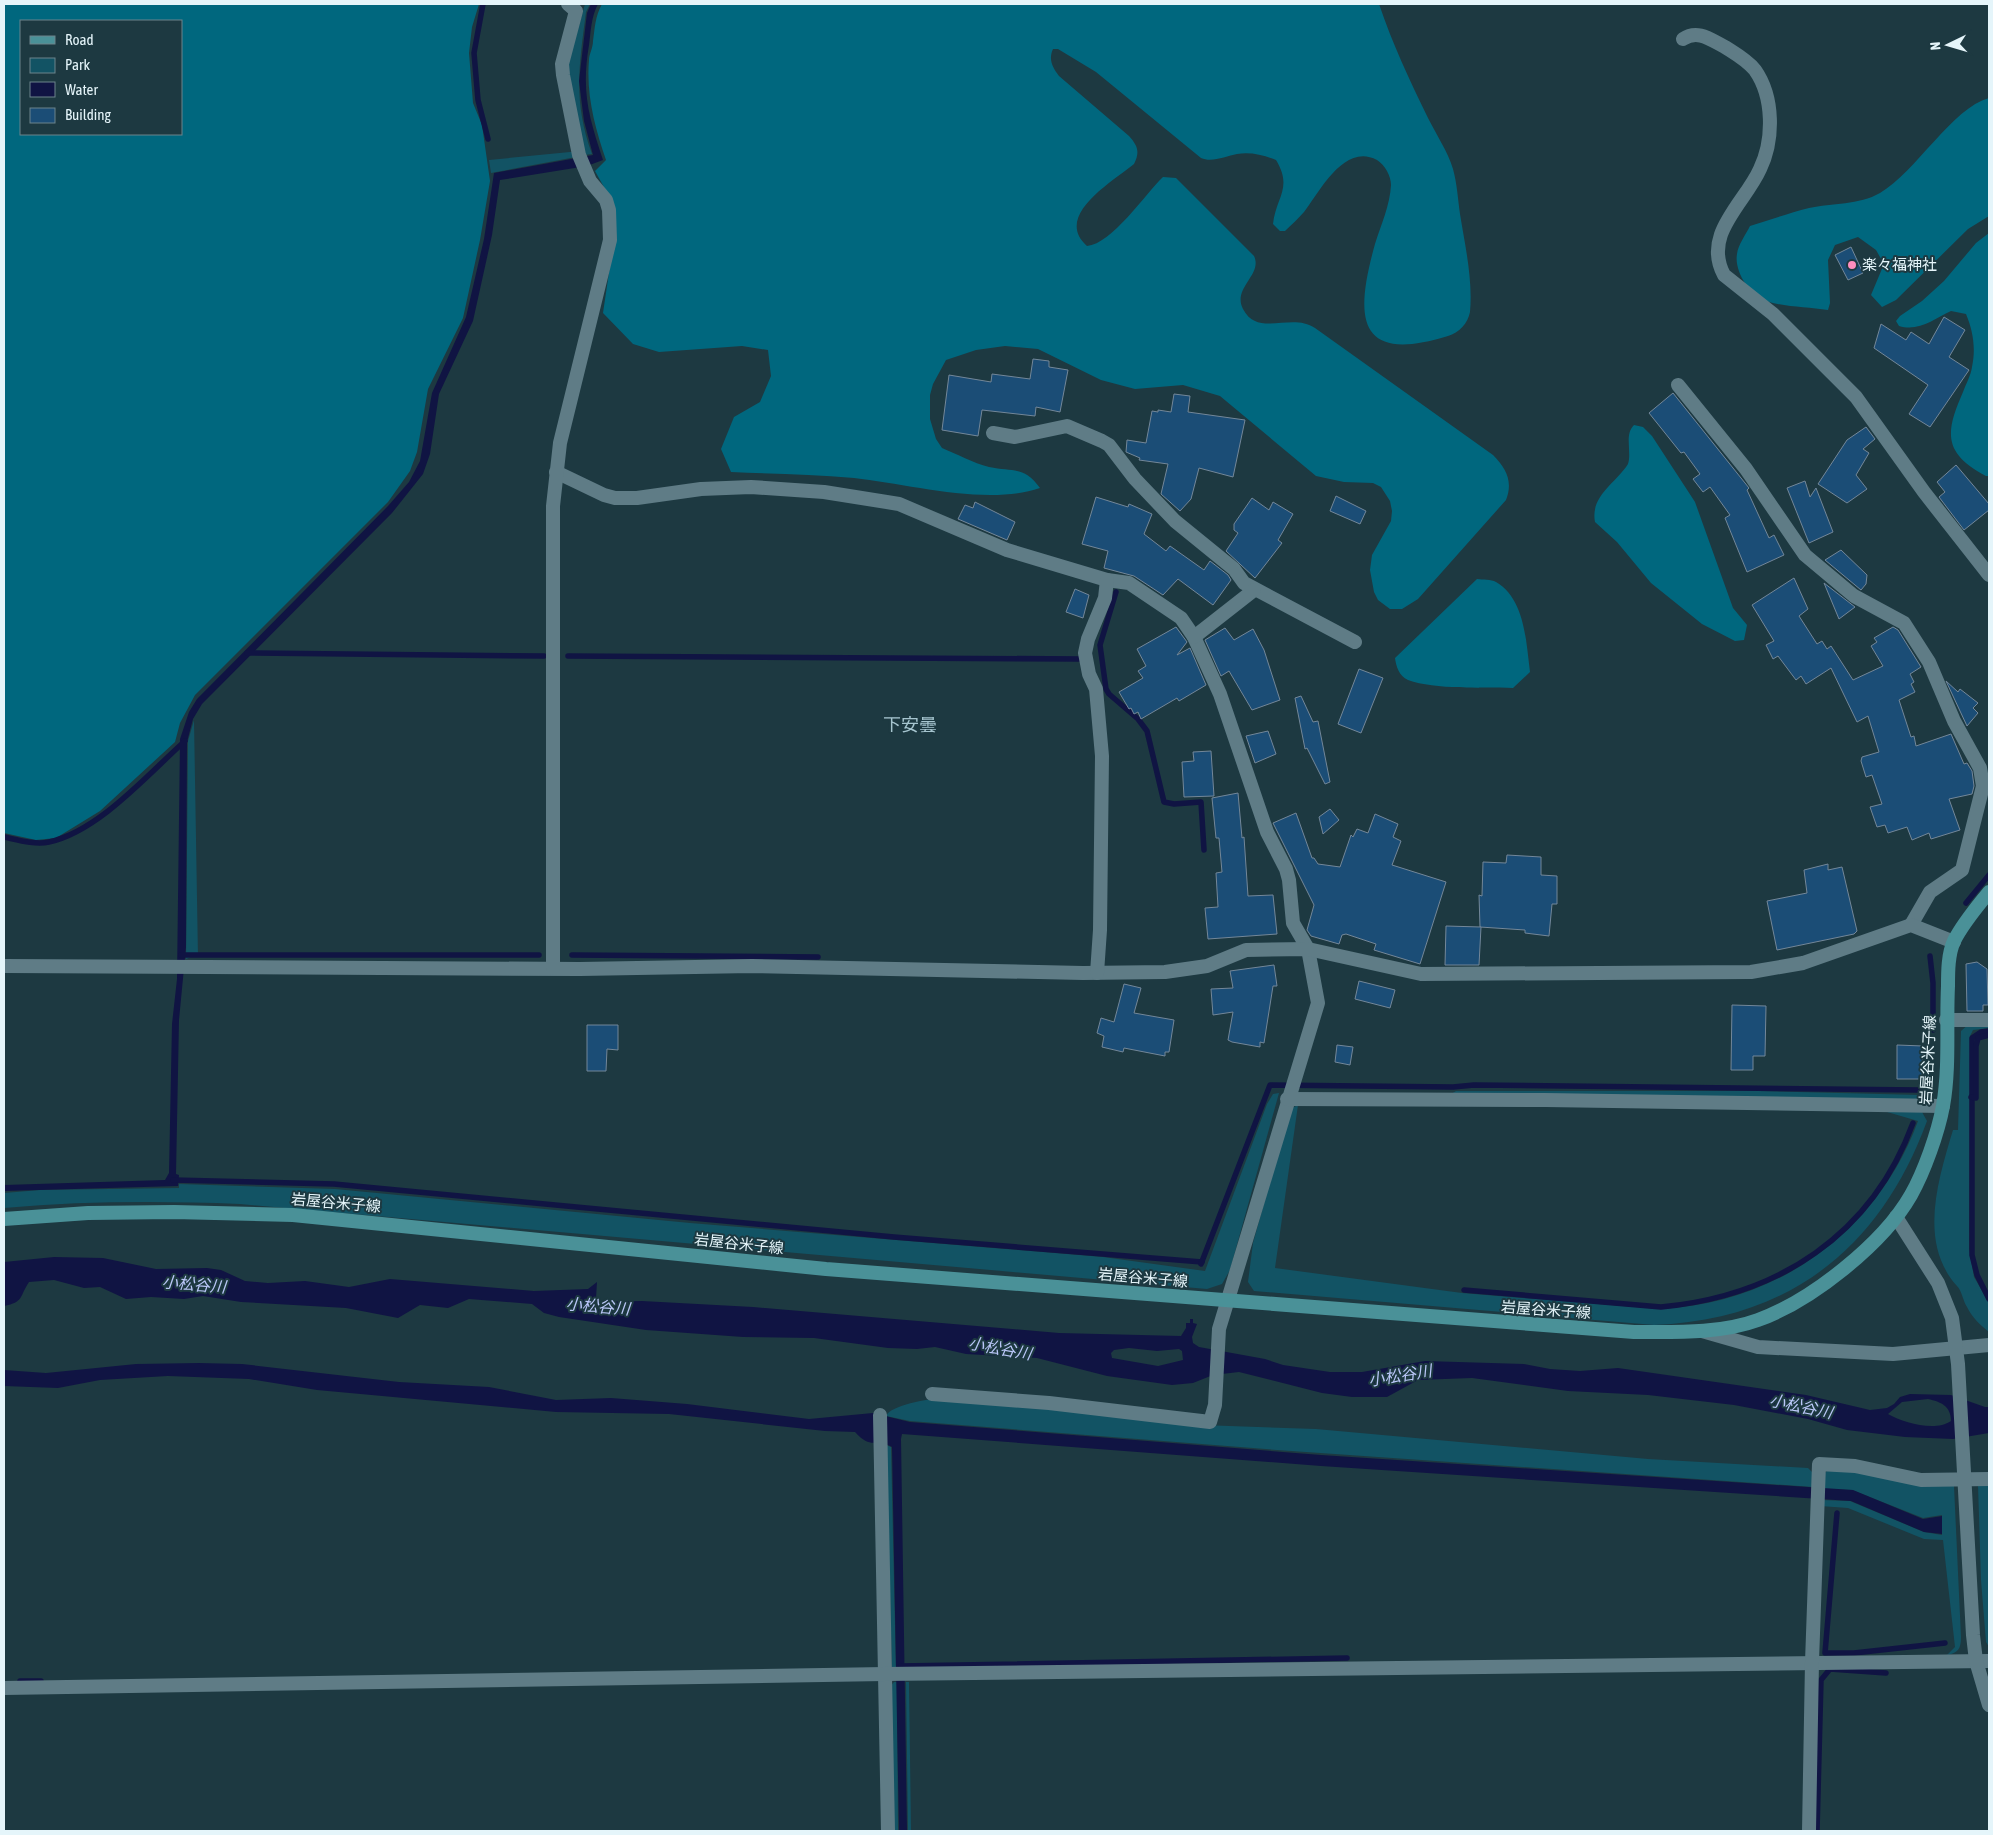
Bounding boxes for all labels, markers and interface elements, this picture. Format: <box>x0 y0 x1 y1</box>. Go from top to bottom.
legend <box>20 20 182 135</box>
north arrow <box>1923 20 1973 70</box>
text: Road <box>65 31 94 48</box>
text: N <box>1927 41 1943 51</box>
text: Park <box>65 56 90 73</box>
text: Water <box>65 81 98 98</box>
text: Building <box>65 106 111 123</box>
place label: 楽々福神社 <box>1862 256 1937 273</box>
marker: 楽々福神社 <box>1846 259 1858 271</box>
district label: 下安曇 <box>883 714 937 735</box>
street label: 岩屋谷米子線 <box>1917 1015 1938 1105</box>
street label: 岩屋谷米子線 <box>290 1190 382 1215</box>
street label: 岩屋谷米子線 <box>693 1230 785 1257</box>
street label: 岩屋谷米子線 <box>1097 1265 1189 1290</box>
water label: 小松谷川 <box>161 1272 229 1296</box>
water label: 小松谷川 <box>565 1294 633 1318</box>
street label: 岩屋谷米子線 <box>1501 1298 1592 1321</box>
water label: 小松谷川 <box>967 1334 1035 1363</box>
water label: 小松谷川 <box>1367 1361 1435 1389</box>
water label: 小松谷川 <box>1768 1391 1836 1422</box>

